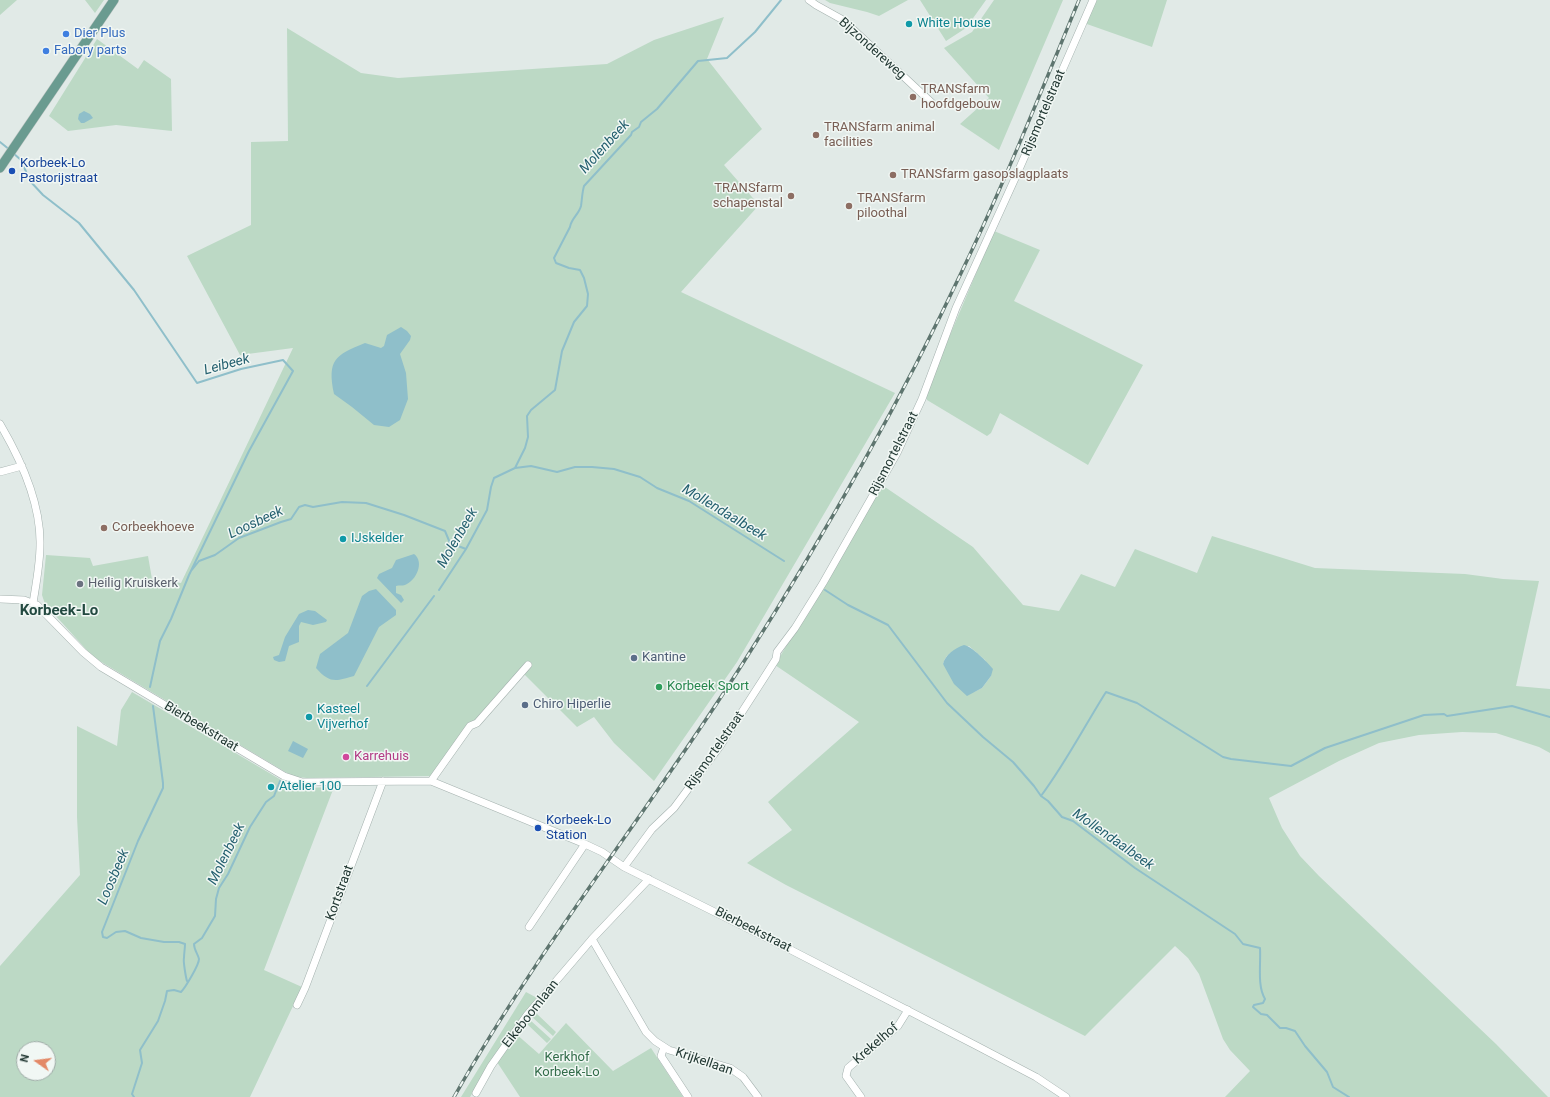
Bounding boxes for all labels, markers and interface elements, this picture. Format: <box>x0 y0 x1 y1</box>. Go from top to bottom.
street label: Bijzondereweg <box>835 15 909 83</box>
place label: White House <box>917 16 991 32</box>
marker: White House <box>904 19 914 29</box>
place label: Dier Plus <box>74 26 125 42</box>
marker: Dier Plus <box>61 29 71 39</box>
place label: Fabory parts <box>54 43 127 59</box>
marker: Fabory parts <box>41 46 51 56</box>
street label: Rijsmortelstraat <box>1019 67 1069 159</box>
place label: TRANSfarm hoofdgebouw <box>921 82 1001 113</box>
marker: TRANSfarm hoofdgebouw <box>908 92 918 102</box>
water label: Molenbeek <box>577 117 633 177</box>
place label: TRANSfarm animal facilities <box>824 120 935 151</box>
marker: TRANSfarm animal facilities <box>811 130 821 140</box>
place label: Korbeek-Lo Pastorijstraat <box>20 156 98 187</box>
marker: Korbeek-Lo Pastorijstraat <box>7 166 17 176</box>
place label: TRANSfarm gasopslagplaats <box>901 167 1068 183</box>
marker: TRANSfarm gasopslagplaats <box>888 170 898 180</box>
place label: TRANSfarm schapenstal <box>713 181 783 212</box>
marker: TRANSfarm schapenstal <box>786 191 796 201</box>
place label: TRANSfarm piloothal <box>857 191 926 222</box>
marker: TRANSfarm piloothal <box>844 201 854 211</box>
water label: Leibeek <box>202 351 252 379</box>
street label: Rijsmortelstraat <box>866 409 922 499</box>
water label: Mollendaalbeek <box>679 481 769 545</box>
water label: Loosbeek <box>226 503 286 543</box>
water label: Molenbeek <box>434 505 482 571</box>
place label: Corbeekhoeve <box>112 520 194 536</box>
marker: Corbeekhoeve <box>99 523 109 533</box>
place label: IJskelder <box>351 531 404 547</box>
marker: IJskelder <box>338 534 348 544</box>
place label: Heilig Kruiskerk <box>88 576 178 592</box>
marker: Heilig Kruiskerk <box>75 579 85 589</box>
district label: Korbeek-Lo <box>20 602 98 620</box>
place label: Kantine <box>642 650 686 666</box>
marker: Kantine <box>629 653 639 663</box>
place label: Korbeek Sport <box>667 679 749 695</box>
marker: Korbeek Sport <box>654 682 664 692</box>
place label: Chiro Hiperlie <box>533 697 611 713</box>
street label: Bierbeekstraat <box>161 699 241 755</box>
marker: Chiro Hiperlie <box>520 700 530 710</box>
place label: Kasteel Vijverhof <box>317 702 368 733</box>
street label: Rijsmortelstraat <box>682 709 748 793</box>
marker: Kasteel Vijverhof <box>304 712 314 722</box>
place label: Karrehuis <box>354 749 409 765</box>
marker: Karrehuis <box>341 752 351 762</box>
place label: Atelier 100 <box>279 779 341 795</box>
marker: Atelier 100 <box>266 782 276 792</box>
water label: Mollendaalbeek <box>1069 806 1157 874</box>
place label: Korbeek-Lo Station <box>546 813 611 844</box>
water label: Molenbeek <box>205 820 249 888</box>
marker: Korbeek-Lo Station <box>533 823 543 833</box>
water label: Loosbeek <box>95 847 133 907</box>
street label: Kortstraat <box>323 863 357 923</box>
street label: Bierbeekstraat <box>712 904 794 956</box>
street label: Eikeboomlaan <box>500 977 562 1051</box>
street label: Krekelhof <box>850 1020 902 1068</box>
north arrow <box>16 1041 56 1081</box>
street label: Krijkellaan <box>673 1045 735 1079</box>
park label: Kerkhof Korbeek-Lo <box>534 1050 600 1081</box>
text: N <box>18 1053 32 1064</box>

